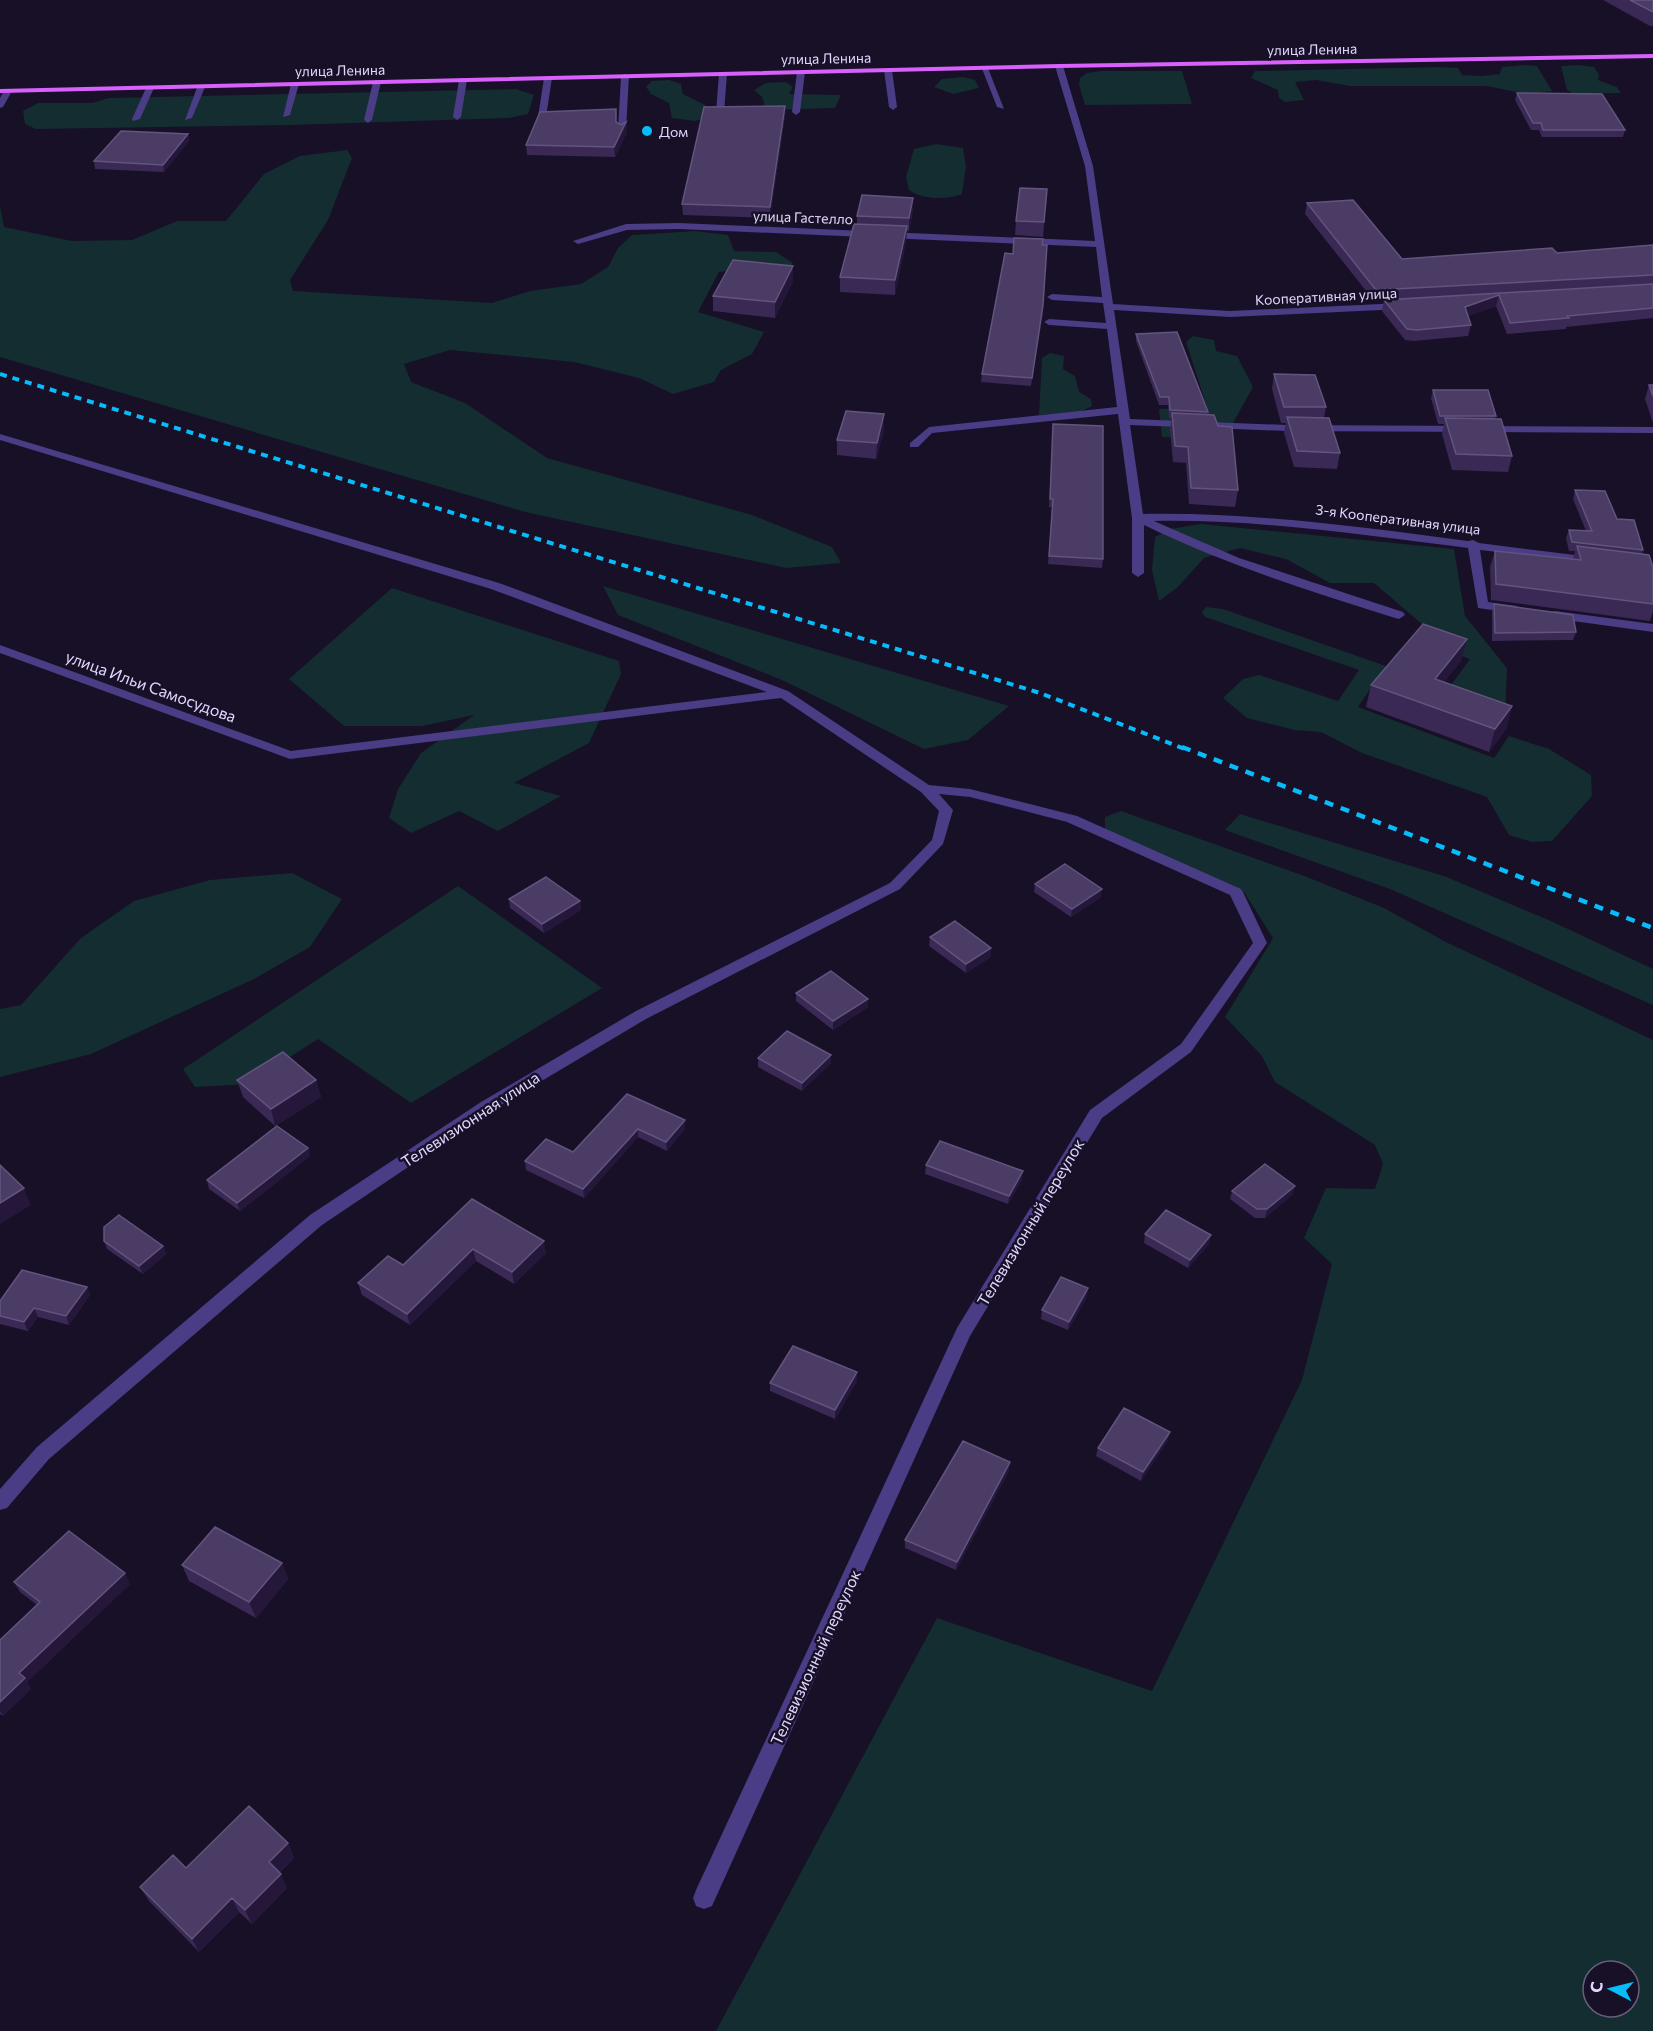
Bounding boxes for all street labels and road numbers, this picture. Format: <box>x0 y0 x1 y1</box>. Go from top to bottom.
street label: улица Ленина <box>1267 40 1357 58</box>
street label: улица Ленина <box>781 49 871 67</box>
street label: улица Ленина <box>295 61 385 79</box>
street label: улица Гастелло <box>753 207 853 227</box>
street label: Кооперативная улица <box>1255 284 1397 308</box>
street label: 3-я Кооперативная улица <box>1315 500 1481 538</box>
street label: улица Ильи Самосудова <box>63 646 239 726</box>
street label: Телевизионная улица <box>397 1067 543 1171</box>
street label: Телевизионный переулок <box>973 1135 1088 1309</box>
street label: Телевизионный переулок <box>766 1566 864 1748</box>

